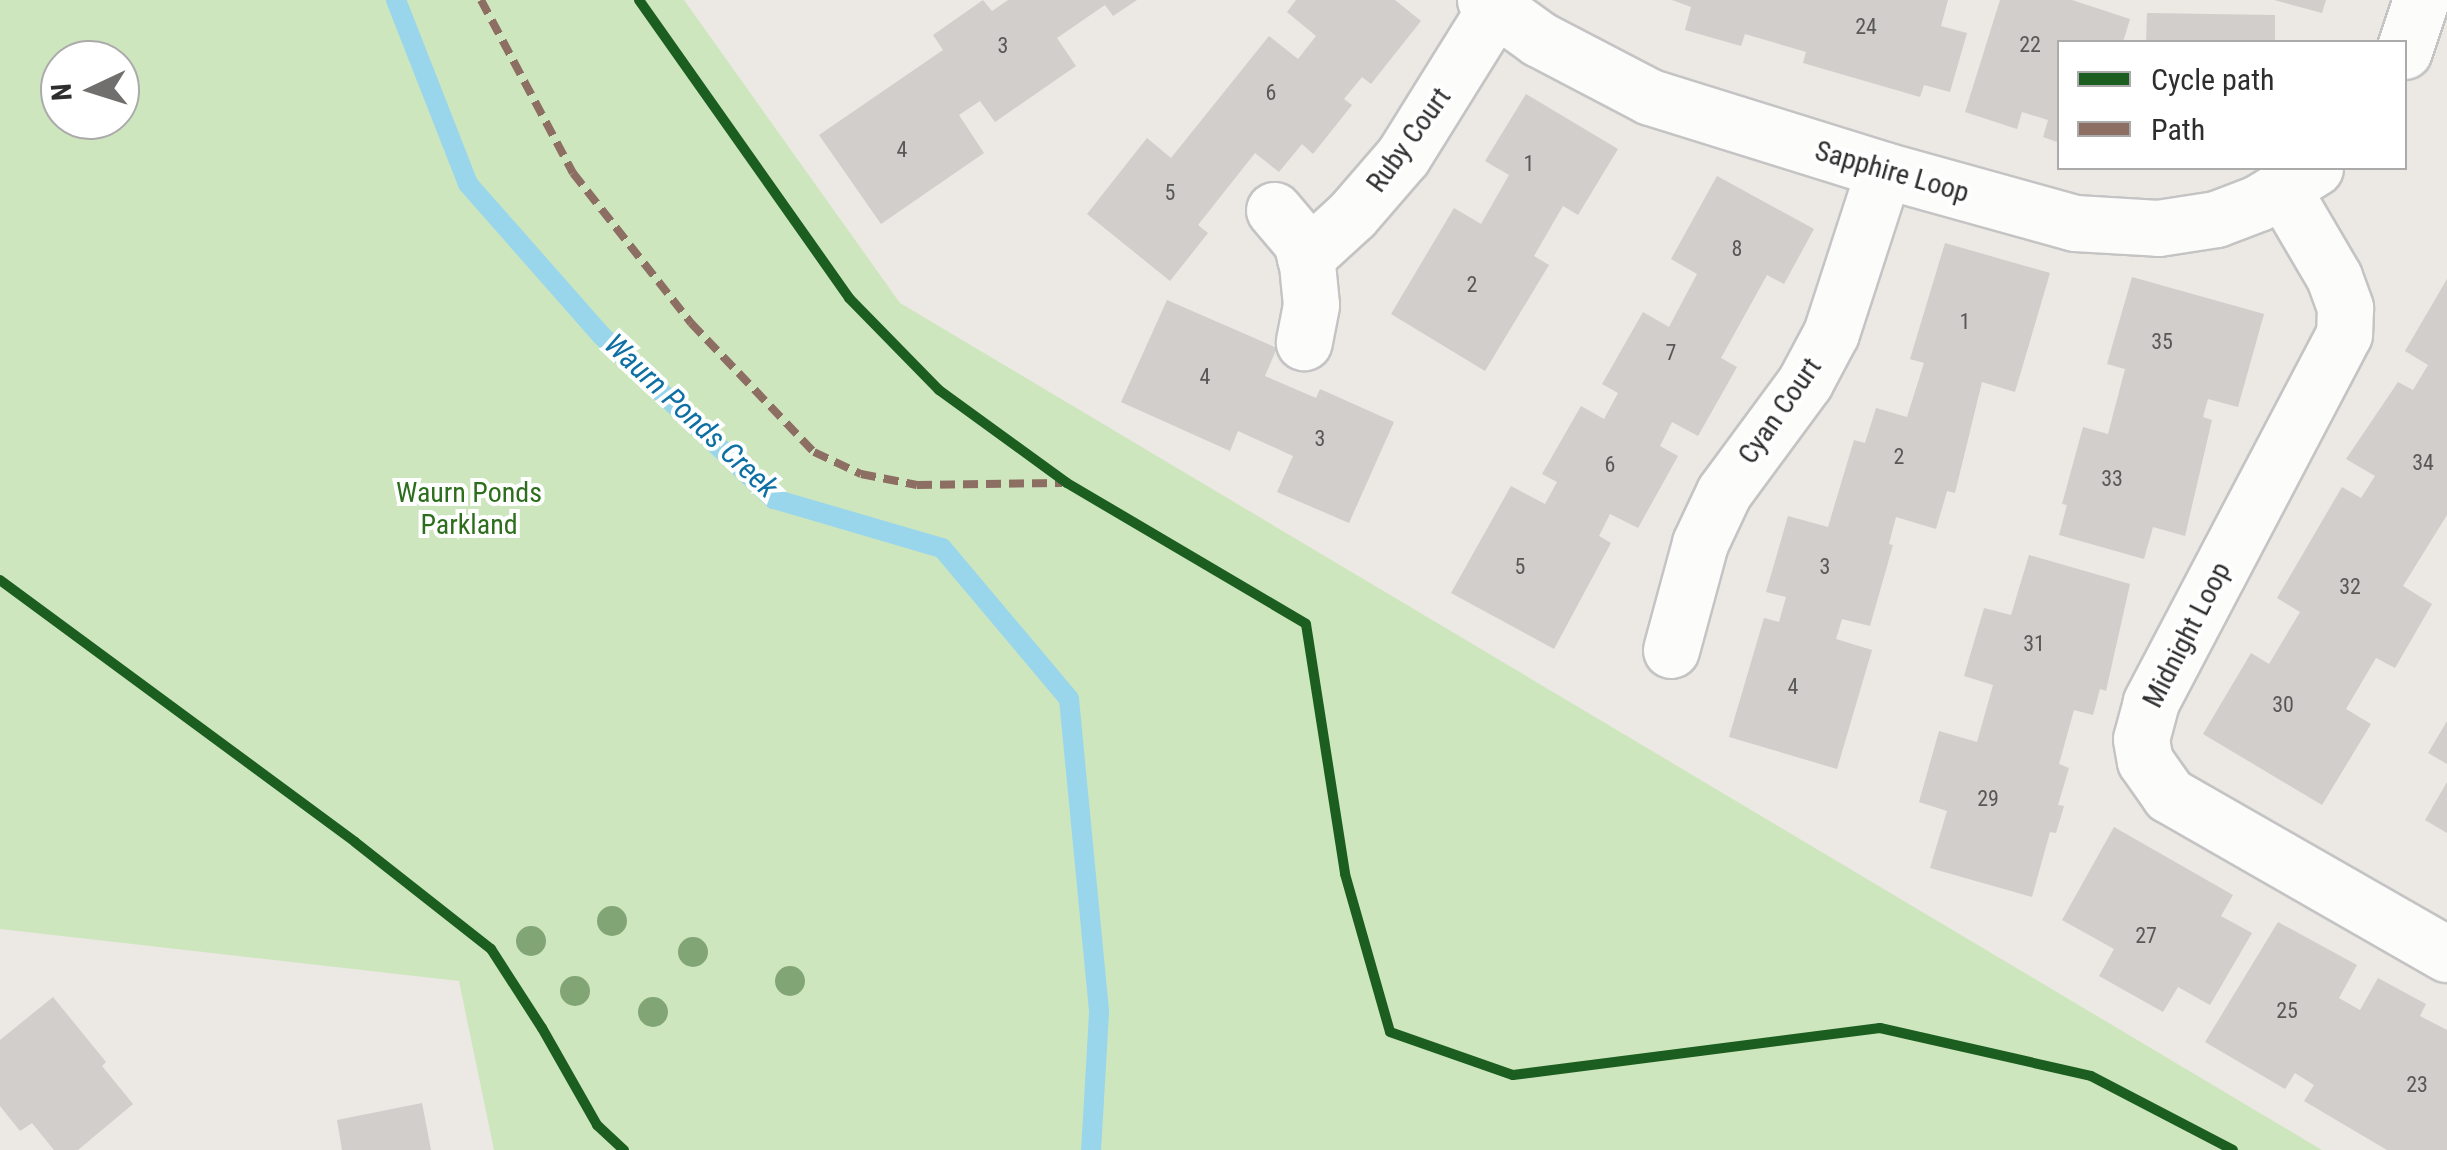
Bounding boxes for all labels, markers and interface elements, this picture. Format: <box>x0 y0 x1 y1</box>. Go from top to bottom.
house number: 24 <box>1855 14 1877 40</box>
house number: 22 <box>2019 32 2041 58</box>
house number: 3 <box>998 33 1008 59</box>
north arrow <box>40 40 140 140</box>
legend <box>2057 40 2407 170</box>
text: Cycle path <box>2151 62 2275 97</box>
house number: 6 <box>1266 80 1276 106</box>
street label: Ruby Court <box>1360 81 1458 199</box>
text: N <box>45 82 79 102</box>
text: Path <box>2151 112 2205 147</box>
street label: Sapphire Loop <box>1811 134 1973 210</box>
house number: 4 <box>897 137 907 163</box>
house number: 1 <box>1524 151 1534 177</box>
house number: 5 <box>1165 180 1175 206</box>
house number: 8 <box>1732 236 1742 262</box>
house number: 2 <box>1467 272 1477 298</box>
house number: 1 <box>1960 309 1970 335</box>
water label: Waurn Ponds Creek <box>597 326 785 506</box>
house number: 35 <box>2151 329 2173 355</box>
house number: 7 <box>1666 340 1676 366</box>
street label: Cyan Court <box>1731 352 1829 470</box>
house number: 4 <box>1200 364 1210 390</box>
house number: 3 <box>1315 426 1325 452</box>
house number: 2 <box>1894 444 1904 470</box>
house number: 34 <box>2412 450 2434 476</box>
house number: 6 <box>1605 452 1615 478</box>
house number: 33 <box>2101 466 2123 492</box>
park label: Waurn Ponds Parkland <box>396 476 542 542</box>
house number: 5 <box>1515 554 1525 580</box>
house number: 3 <box>1820 554 1830 580</box>
street label: Midnight Loop <box>2136 557 2238 713</box>
house number: 32 <box>2339 574 2361 600</box>
house number: 31 <box>2023 631 2045 657</box>
house number: 4 <box>1788 674 1798 700</box>
house number: 30 <box>2272 692 2294 718</box>
house number: 29 <box>1977 786 1999 812</box>
house number: 27 <box>2135 923 2157 949</box>
house number: 25 <box>2276 998 2298 1024</box>
house number: 23 <box>2406 1072 2428 1098</box>

